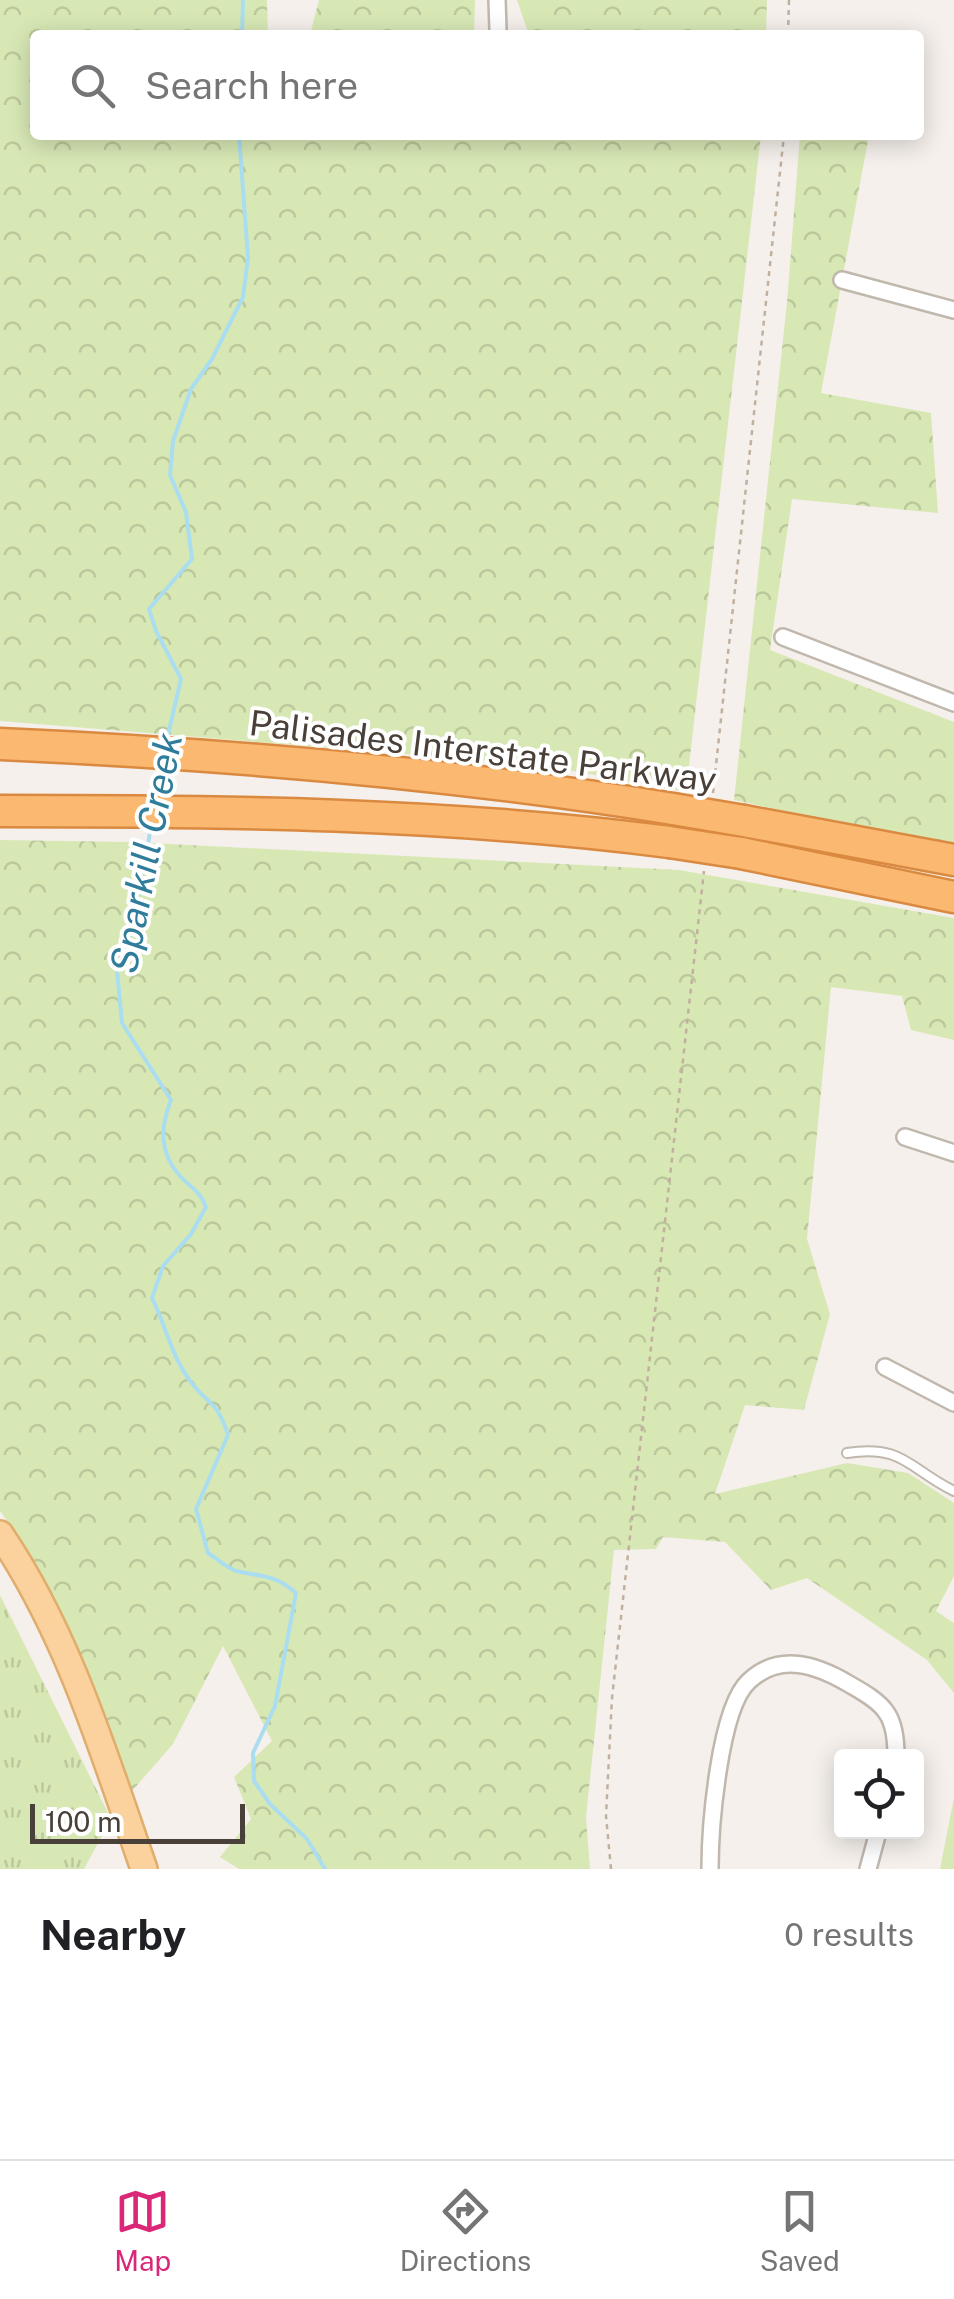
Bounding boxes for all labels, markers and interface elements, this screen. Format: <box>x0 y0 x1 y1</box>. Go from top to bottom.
search box <box>30 30 924 140</box>
icon: search <box>65 58 120 113</box>
text: Search here <box>145 63 358 108</box>
street label: Palisades Interstate Parkway <box>247 702 719 800</box>
water label: Sparkill Creek <box>101 729 191 977</box>
map controls <box>834 1749 924 1839</box>
button: locate <box>834 1749 924 1839</box>
scale bar <box>30 1799 245 1844</box>
text: 100 m <box>45 1805 122 1838</box>
text: Nearby <box>40 1910 186 1959</box>
text: 0 results <box>784 1916 914 1953</box>
tab: Map <box>114 2184 171 2277</box>
tab: Directions <box>400 2184 531 2277</box>
tab: Saved <box>760 2184 840 2277</box>

